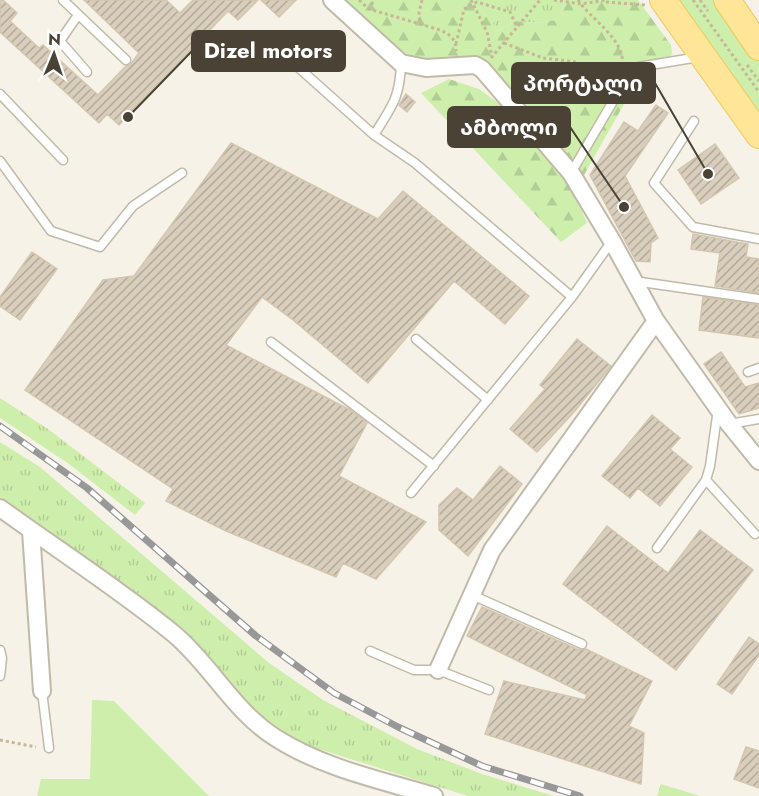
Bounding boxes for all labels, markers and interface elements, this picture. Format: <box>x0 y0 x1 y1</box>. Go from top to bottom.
north arrow <box>24 24 84 84</box>
text: N <box>48 28 61 51</box>
callout: Dizel motors <box>192 31 345 71</box>
text: Dizel motors <box>204 34 332 66</box>
callout: პორტალი <box>512 63 655 103</box>
text: პორტალი <box>523 67 643 99</box>
callout: ამბოლი <box>448 107 570 147</box>
text: ამბოლი <box>460 111 558 143</box>

